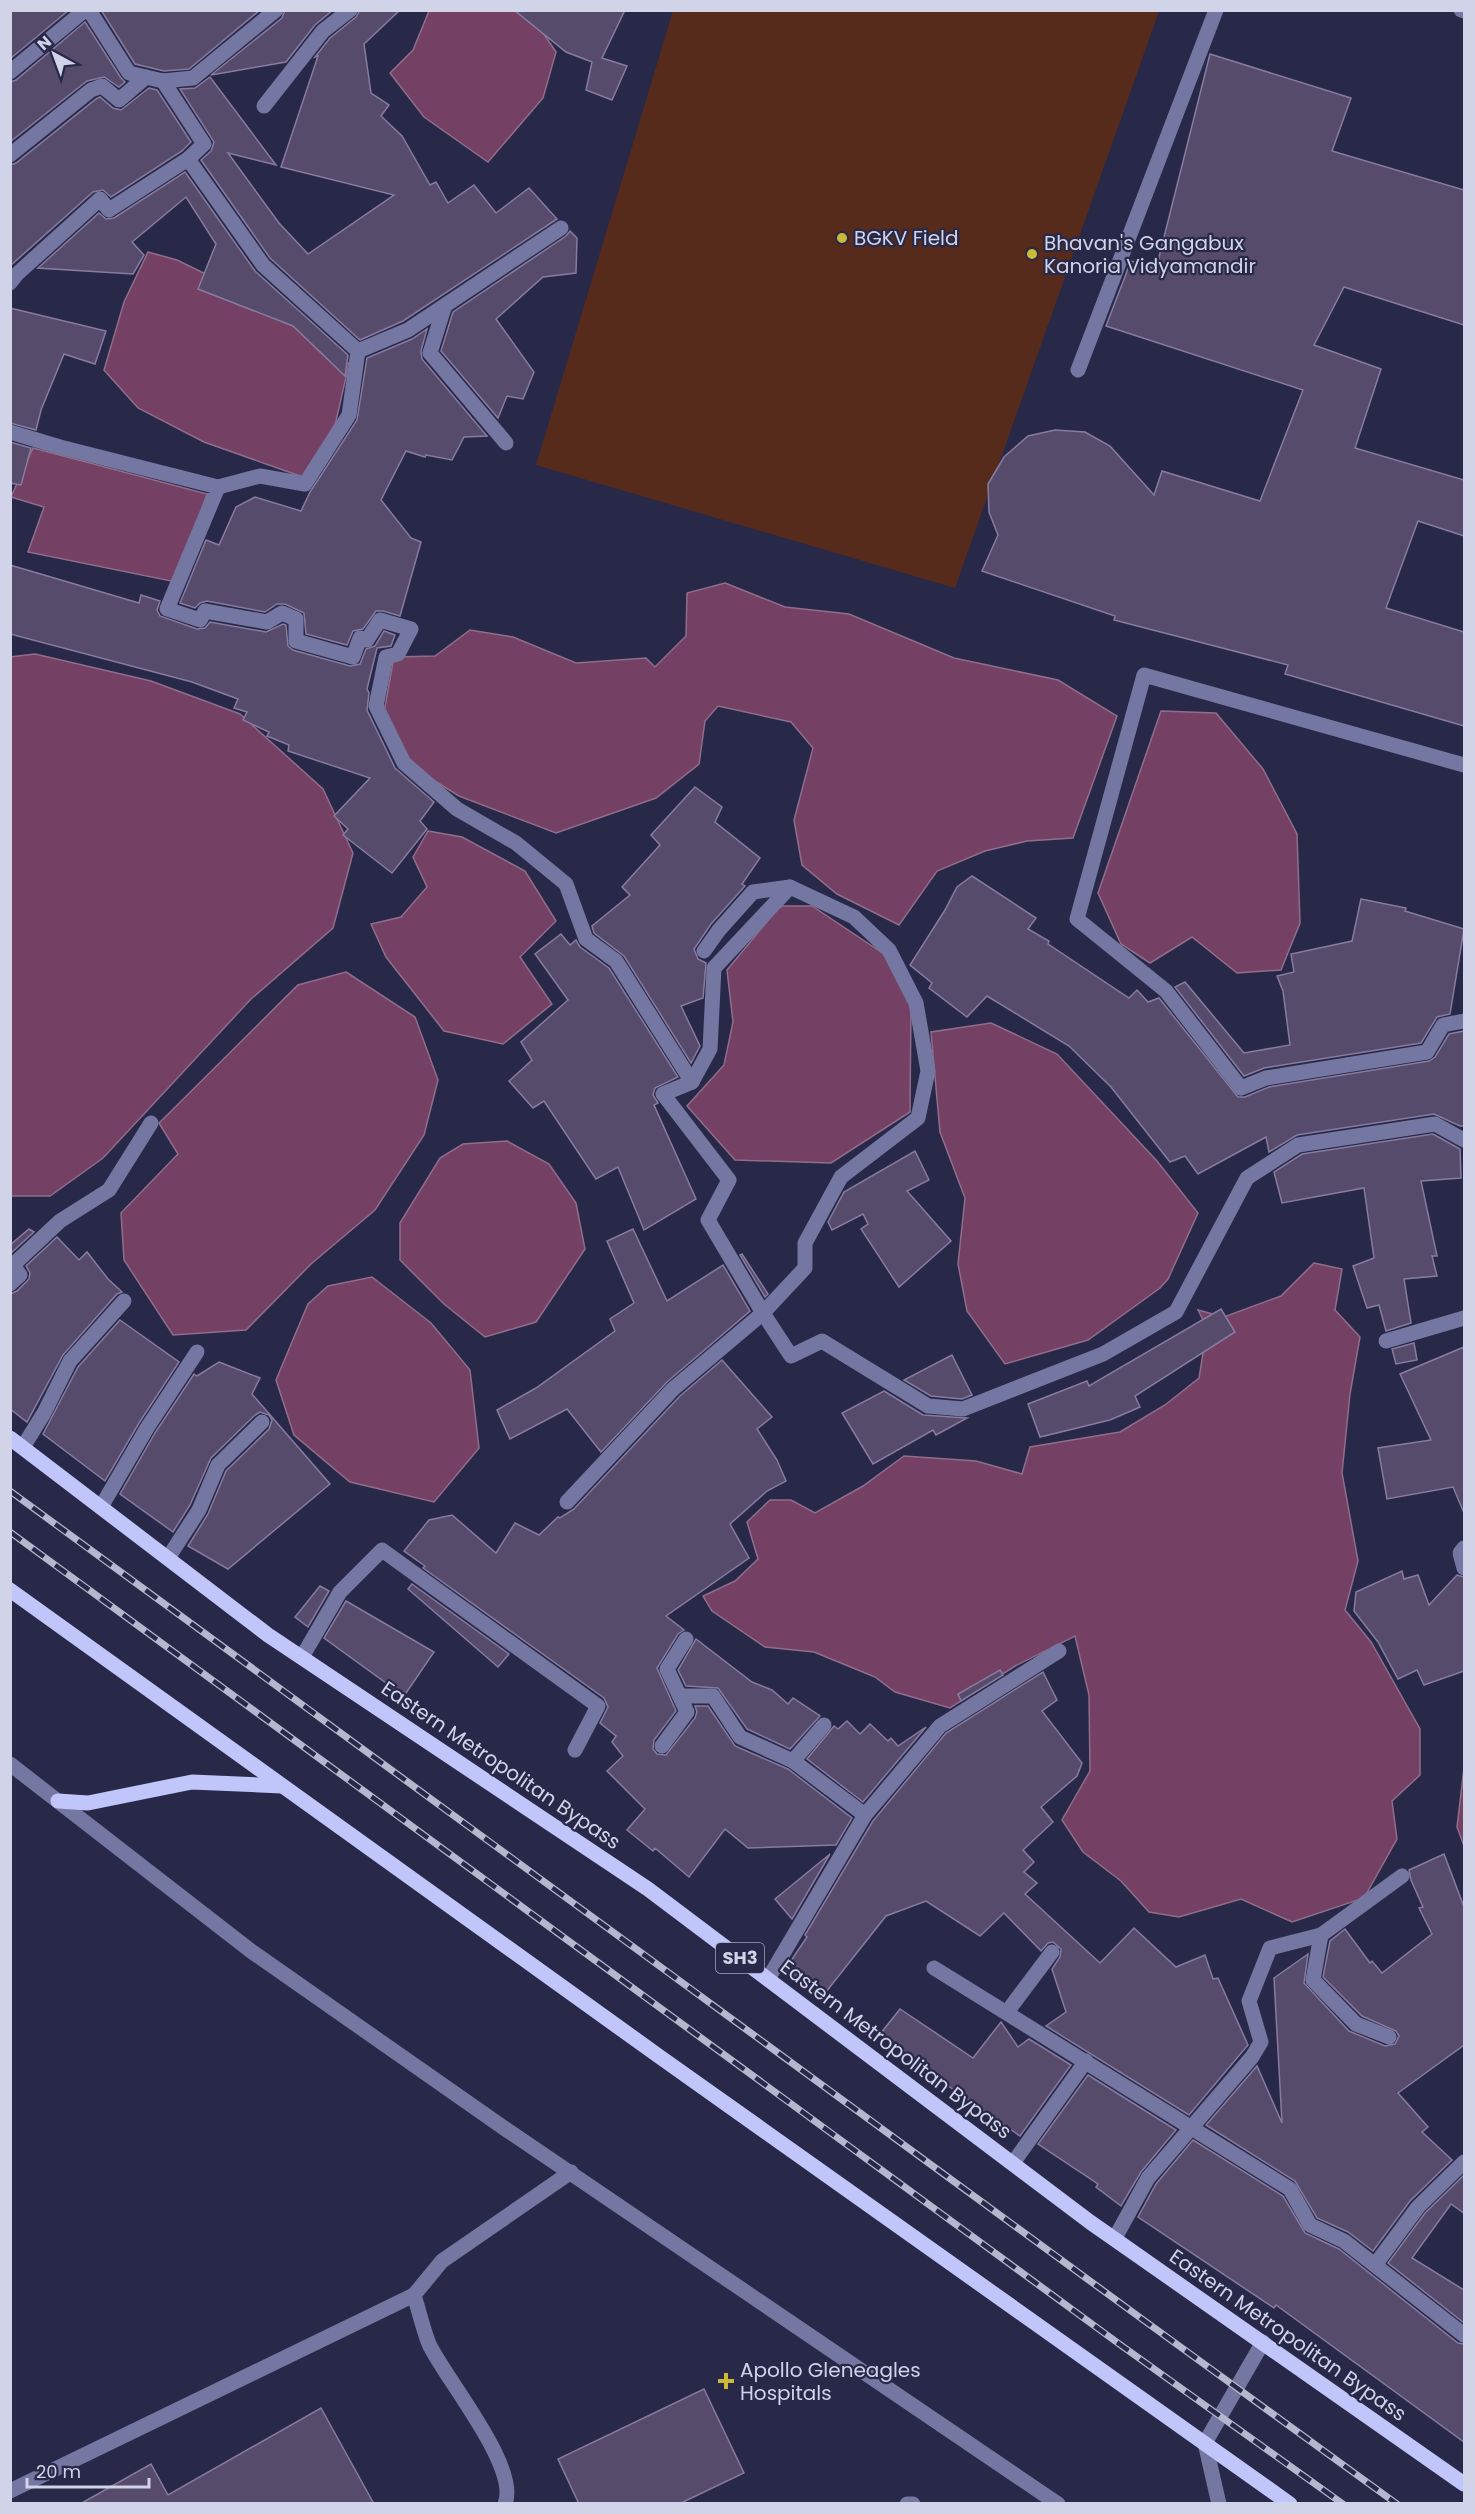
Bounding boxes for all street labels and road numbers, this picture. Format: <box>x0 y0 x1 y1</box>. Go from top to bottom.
street label: Eastern Metropolitan Bypass <box>376 1674 626 1856</box>
road number: SH3 <box>716 1943 764 1973</box>
street label: Eastern Metropolitan Bypass <box>774 1953 1018 2145</box>
street label: Eastern Metropolitan Bypass <box>1164 2242 1412 2428</box>

